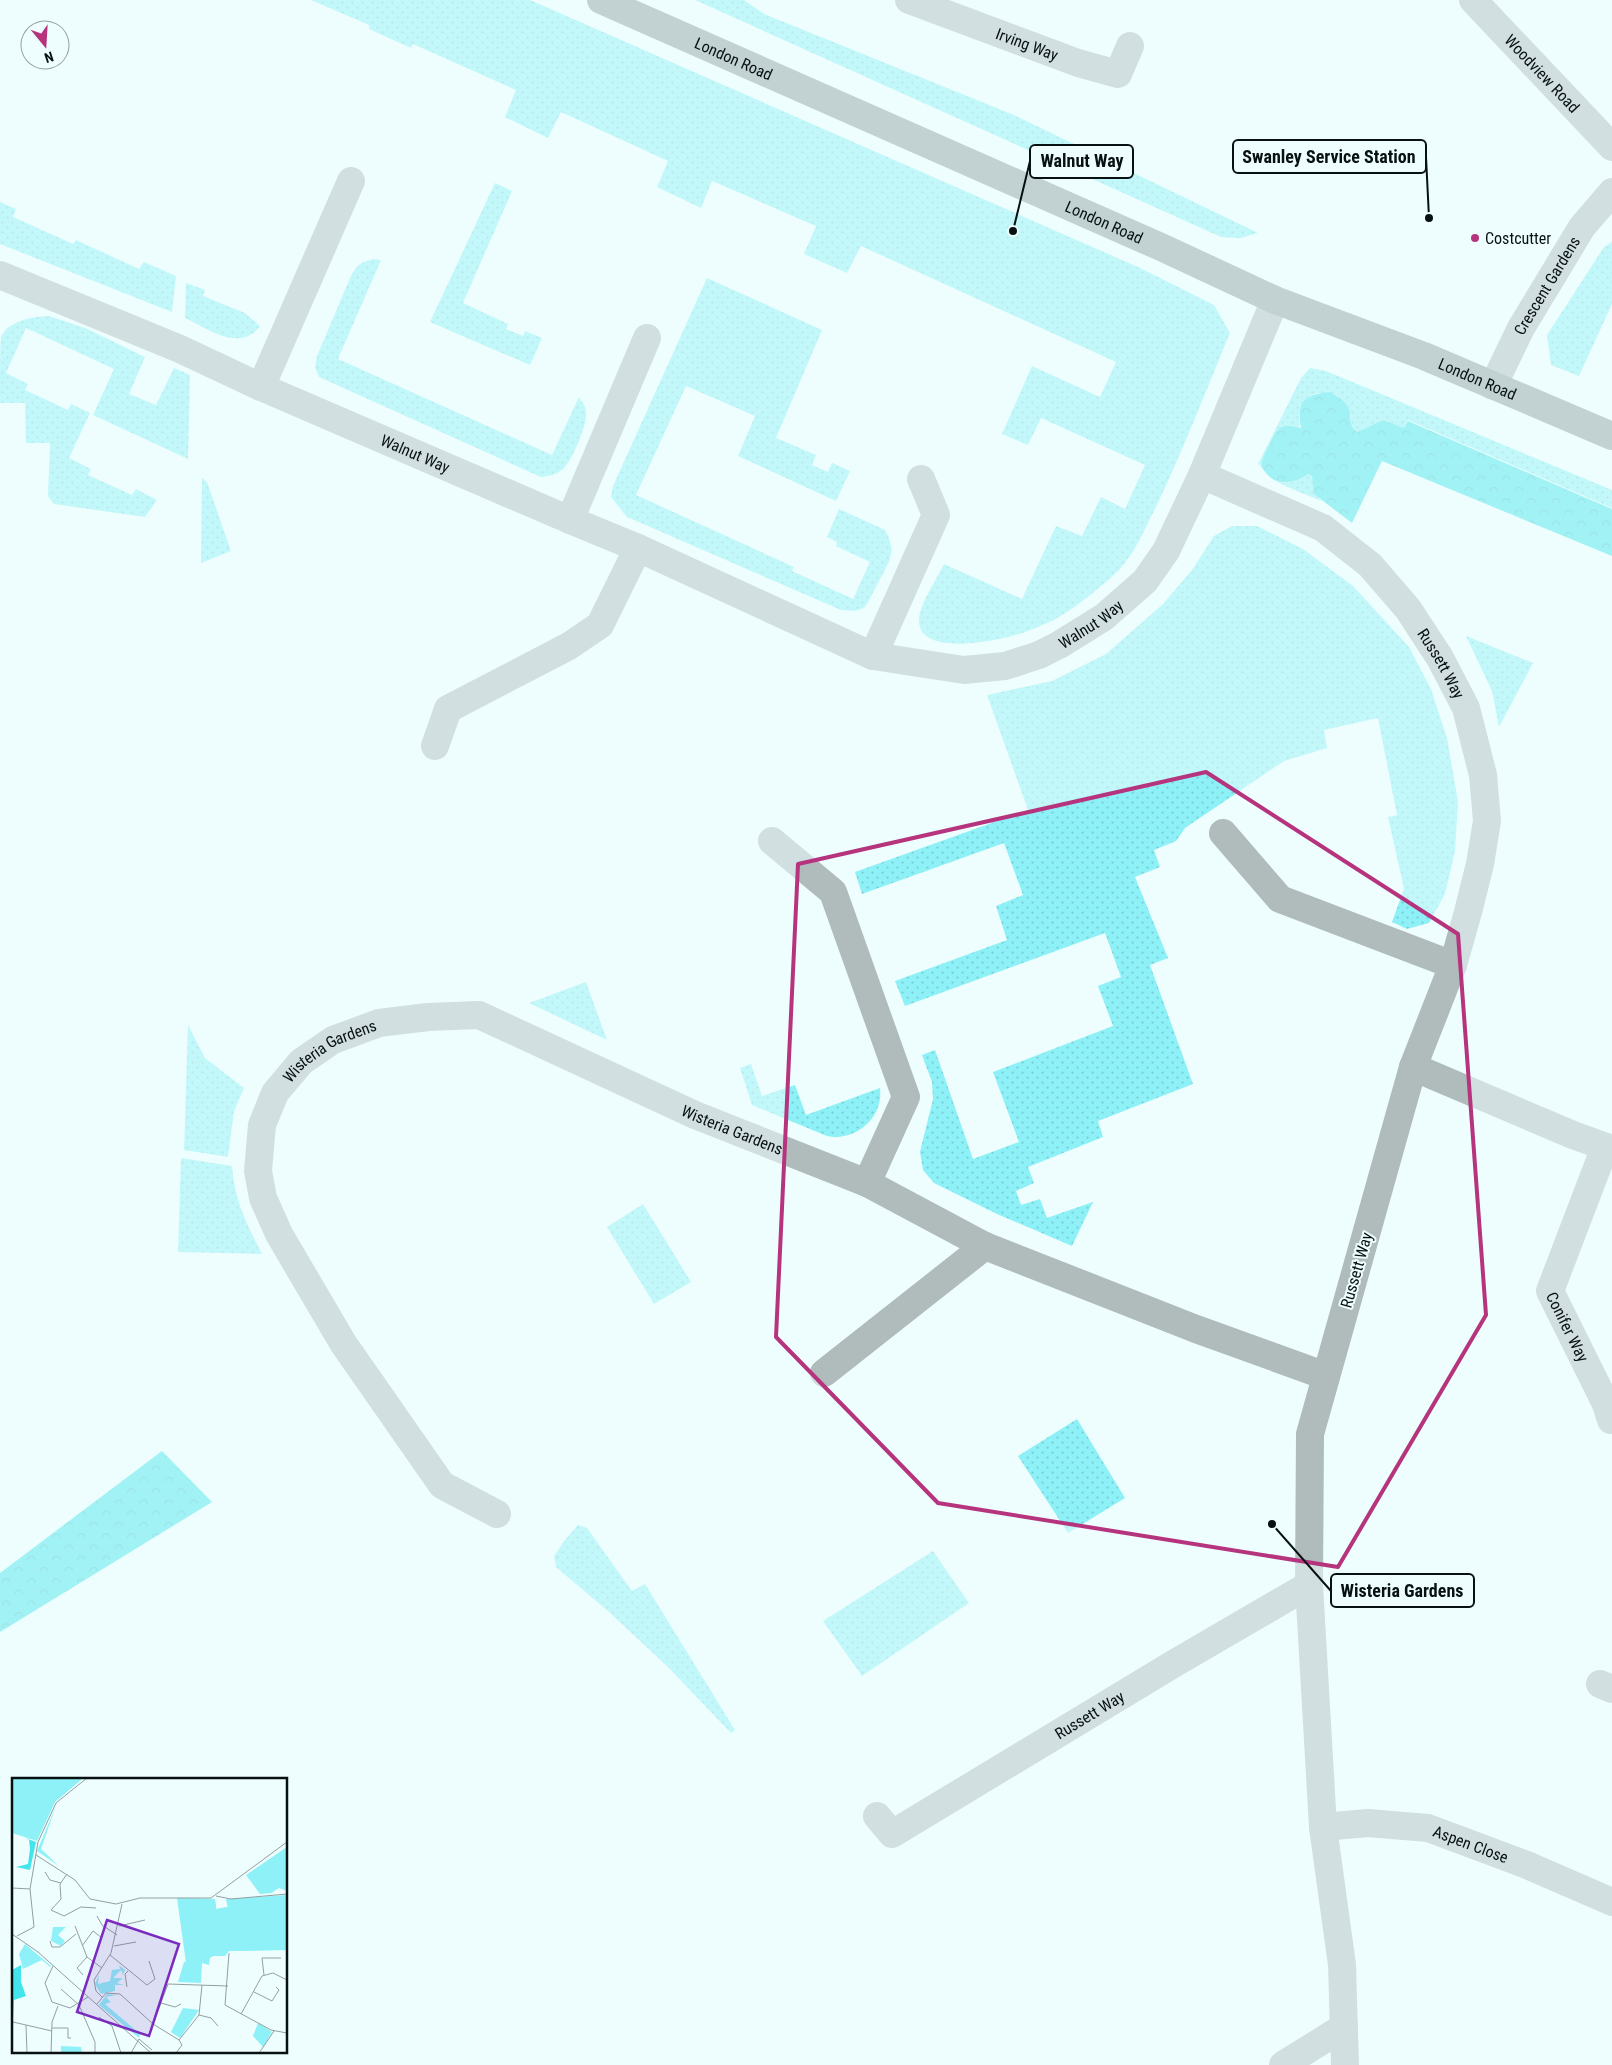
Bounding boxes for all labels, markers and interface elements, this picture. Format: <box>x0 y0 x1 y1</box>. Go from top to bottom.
north arrow <box>20 20 70 70</box>
street label: Irving Way <box>993 24 1061 65</box>
street label: Woodview Road <box>1501 31 1583 117</box>
street label: London Road <box>692 34 775 84</box>
text: N <box>42 48 56 66</box>
callout: Swanley Service Station <box>1233 140 1426 173</box>
callout: Walnut Way <box>1030 145 1133 178</box>
text: Swanley Service Station <box>1242 146 1416 167</box>
text: Walnut Way <box>1040 150 1124 171</box>
street label: London Road <box>1062 197 1146 248</box>
place label: Costcutter <box>1485 229 1551 248</box>
marker: Costcutter <box>1469 232 1481 244</box>
street label: Crescent Gardens <box>1510 233 1584 338</box>
street label: London Road <box>1435 354 1519 404</box>
street label: Walnut Way <box>378 431 453 477</box>
street label: Walnut Way <box>1055 596 1127 653</box>
street label: Russett Way <box>1413 625 1469 702</box>
street label: Wisteria Gardens <box>279 1016 379 1086</box>
street label: Wisteria Gardens <box>678 1101 786 1159</box>
street label: Russett Way <box>1337 1230 1376 1310</box>
street label: Conifer Way <box>1542 1289 1593 1365</box>
callout: Wisteria Gardens <box>1331 1574 1474 1607</box>
text: Wisteria Gardens <box>1341 1580 1463 1601</box>
street label: Russett Way <box>1051 1687 1128 1743</box>
inset map <box>12 1778 288 2052</box>
street label: Aspen Close <box>1430 1822 1511 1867</box>

